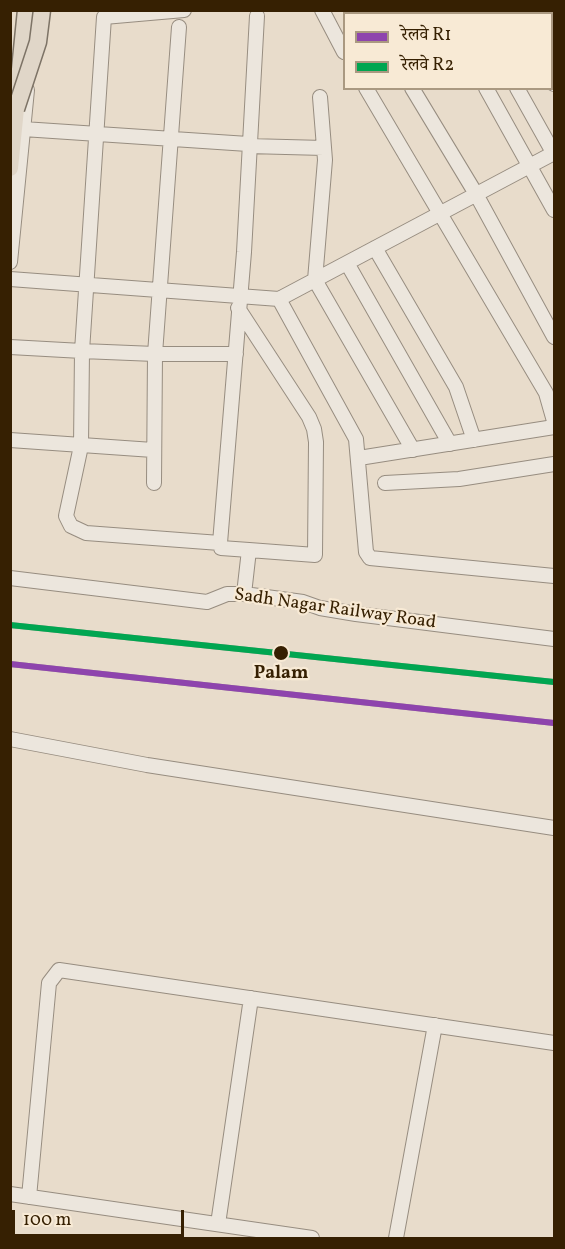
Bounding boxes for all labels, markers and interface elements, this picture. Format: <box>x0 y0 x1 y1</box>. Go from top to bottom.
legend <box>343 12 553 90</box>
text: रेलवे R1 <box>401 23 451 48</box>
text: रेलवे R2 <box>401 53 454 78</box>
street label: Sadh Nagar Railway Road <box>233 585 437 635</box>
marker: Palam <box>272 644 290 662</box>
place label: Palam <box>254 664 308 686</box>
scale bar <box>15 1198 188 1236</box>
text: 100 m <box>23 1208 72 1233</box>

